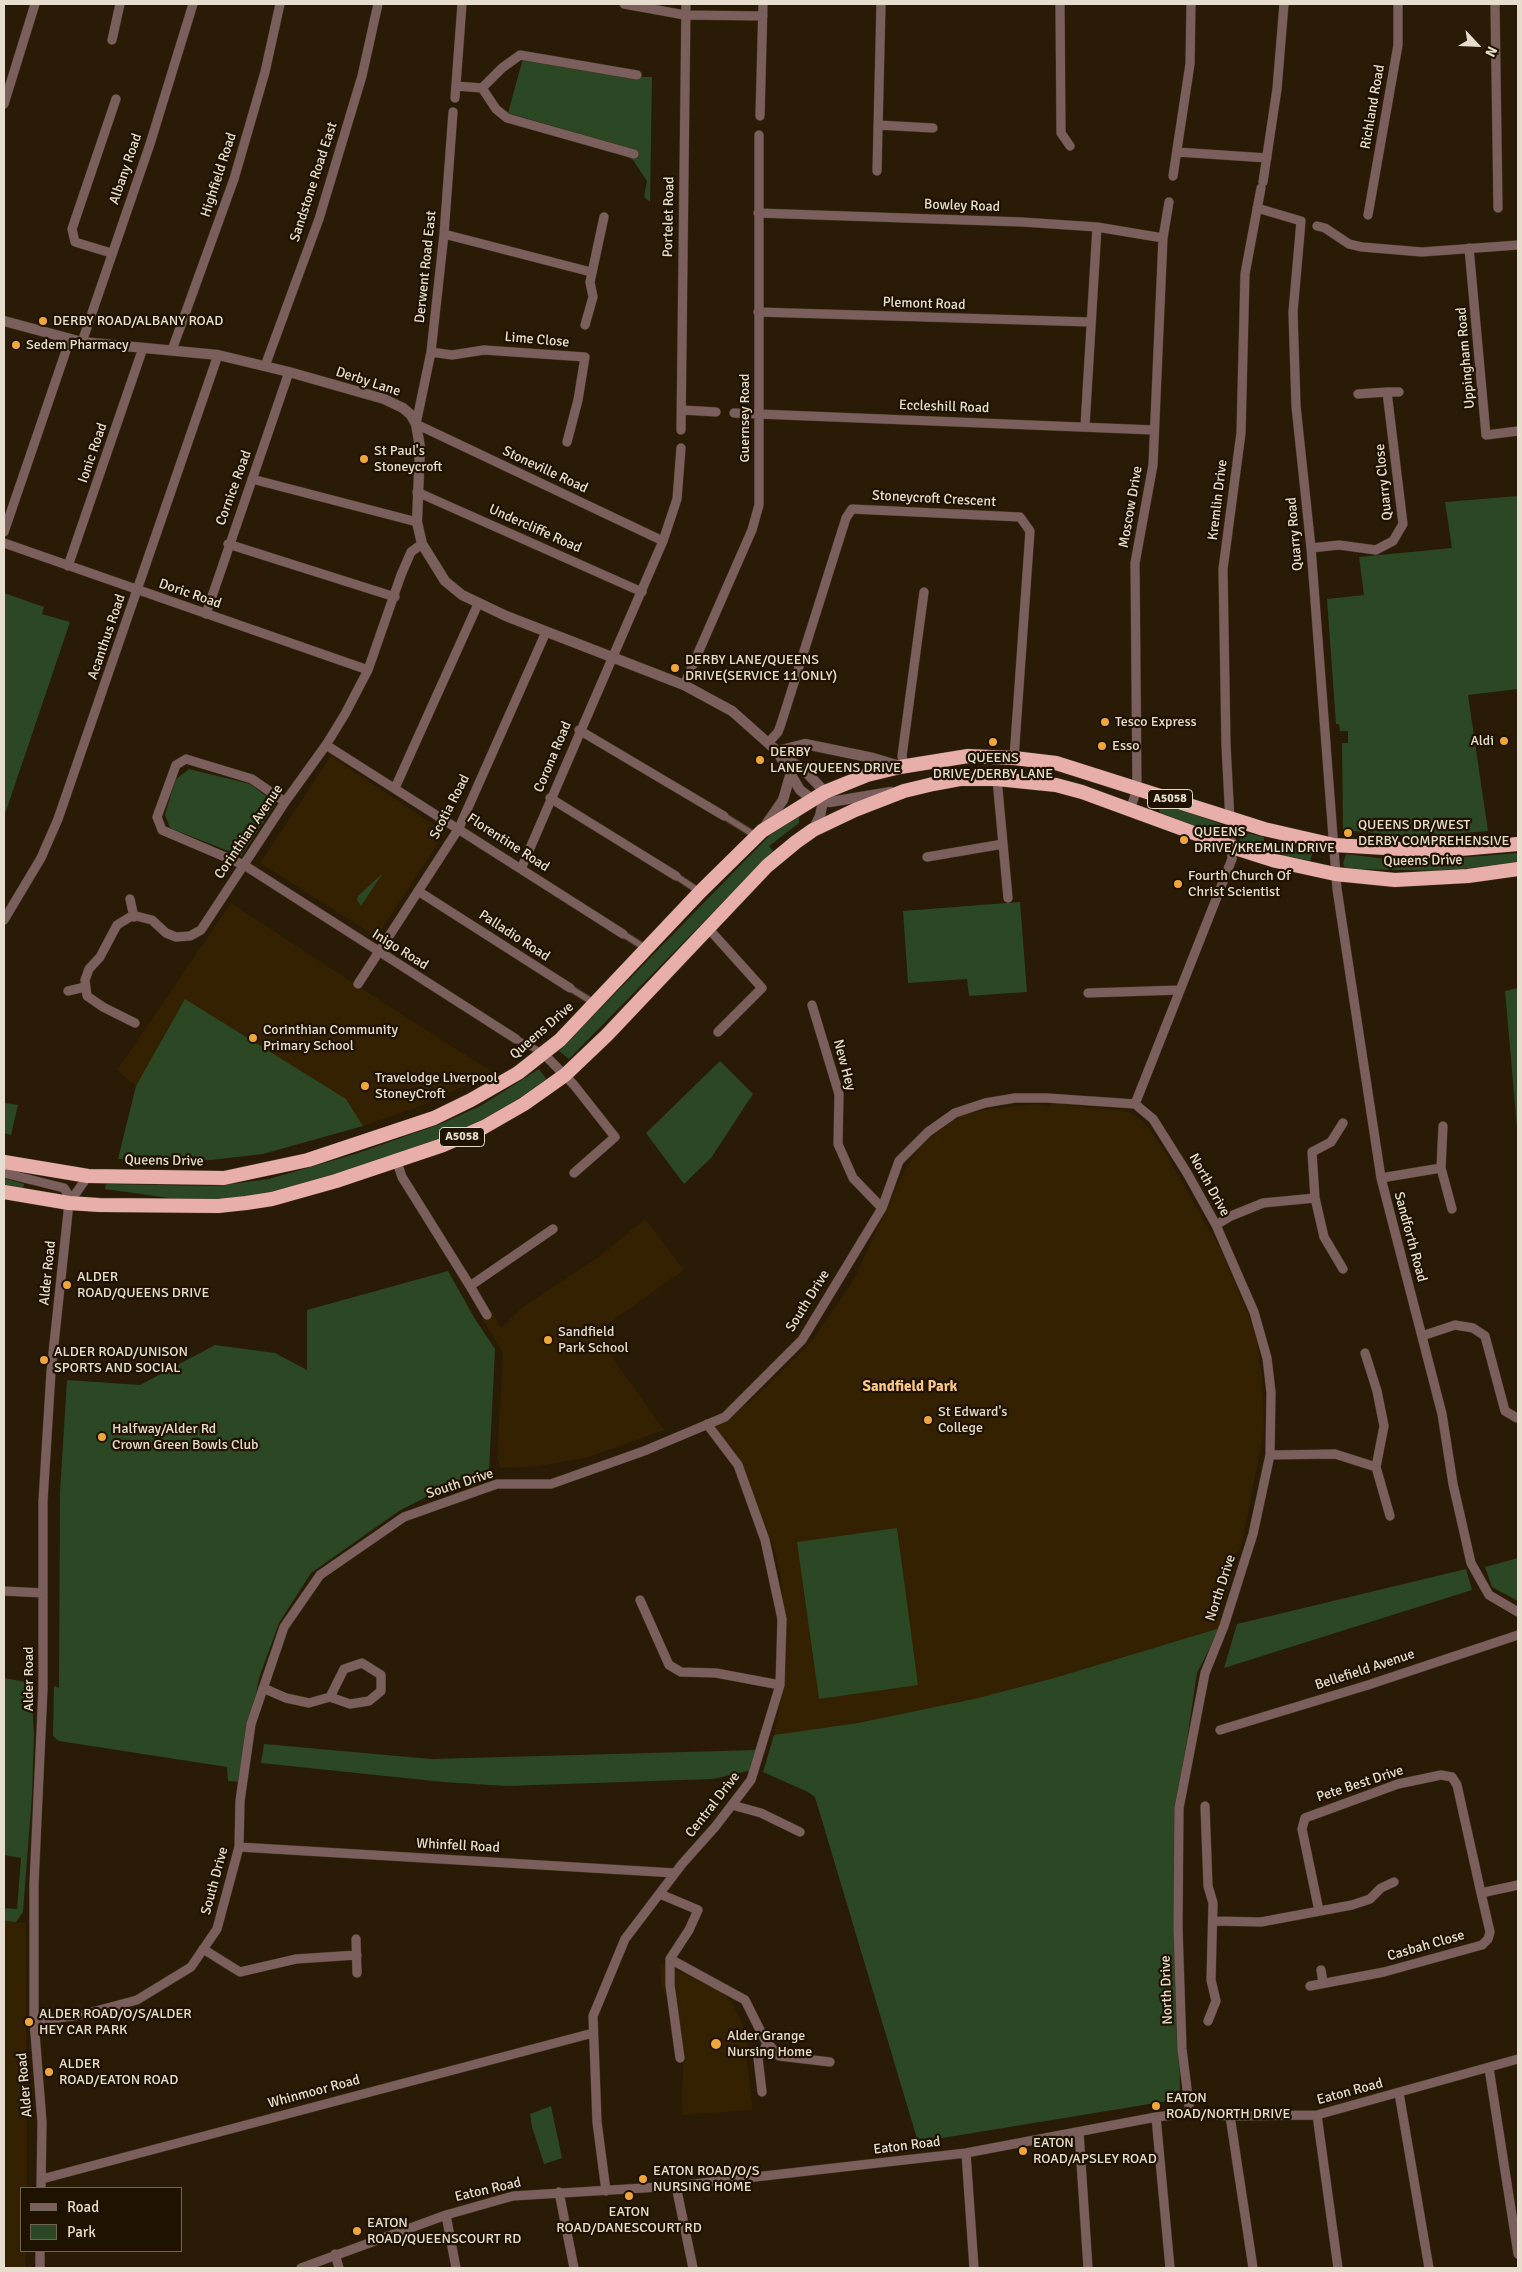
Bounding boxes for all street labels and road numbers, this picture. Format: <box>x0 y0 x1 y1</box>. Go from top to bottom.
street label: Richland Road <box>1357 63 1389 151</box>
street label: Sandstone Road East <box>287 120 341 244</box>
street label: Albany Road <box>106 131 146 207</box>
street label: Highfield Road <box>197 131 241 219</box>
street label: Portelet Road <box>660 176 678 258</box>
street label: Bowley Road <box>924 196 1000 216</box>
street label: Derwent Road East <box>412 210 440 324</box>
street label: Plemont Road <box>882 294 966 314</box>
street label: Uppingham Road <box>1453 306 1479 410</box>
street label: Lime Close <box>504 329 570 351</box>
street label: Derby Lane <box>333 364 403 400</box>
street label: Guernsey Road <box>737 374 753 462</box>
street label: Eccleshill Road <box>898 397 990 417</box>
street label: Ionic Road <box>75 421 111 485</box>
street label: Stoneville Road <box>500 443 590 497</box>
street label: Quarry Close <box>1372 443 1396 521</box>
street label: Cornice Road <box>213 448 255 528</box>
street label: Kremlin Drive <box>1205 459 1231 541</box>
street label: Moscow Drive <box>1116 465 1146 549</box>
street label: Stoneycroft Crescent <box>872 487 996 511</box>
street label: Quarry Road <box>1283 496 1307 572</box>
street label: Undercliffe Road <box>486 501 584 557</box>
street label: Doric Road <box>156 575 224 613</box>
street label: Acanthus Road <box>85 592 129 682</box>
street label: Corona Road <box>531 719 575 795</box>
street label: Scotia Road <box>427 772 473 842</box>
street label: Corinthian Avenue <box>211 782 287 882</box>
road number: A5058 <box>1148 790 1192 809</box>
street label: Florentine Road <box>464 810 552 876</box>
street label: Queens Drive <box>1383 852 1463 870</box>
street label: Palladio Road <box>475 907 553 965</box>
street label: Inigo Road <box>369 926 431 974</box>
street label: Queens Drive <box>507 999 577 1063</box>
street label: New Hey <box>829 1038 859 1092</box>
road number: A5058 <box>440 1128 484 1146</box>
street label: North Drive <box>1185 1151 1233 1219</box>
street label: Queens Drive <box>124 1152 204 1170</box>
street label: Sandforth Road <box>1390 1190 1430 1284</box>
street label: Alder Road <box>36 1240 60 1306</box>
street label: South Drive <box>782 1267 834 1335</box>
street label: South Drive <box>424 1465 496 1503</box>
street label: North Drive <box>1202 1553 1240 1623</box>
street label: Alder Road <box>21 1646 37 1712</box>
street label: Bellefield Avenue <box>1313 1646 1417 1694</box>
street label: Pete Best Drive <box>1314 1762 1406 1806</box>
street label: Central Drive <box>682 1769 744 1841</box>
street label: Whinfell Road <box>416 1835 500 1857</box>
street label: South Drive <box>198 1845 232 1917</box>
street label: Casbah Close <box>1385 1927 1467 1965</box>
street label: North Drive <box>1157 1955 1177 2025</box>
street label: Alder Road <box>14 2052 36 2118</box>
street label: Whinmoor Road <box>266 2072 362 2112</box>
street label: Eaton Road <box>1315 2075 1385 2109</box>
street label: Eaton Road <box>872 2134 942 2158</box>
street label: Eaton Road <box>453 2174 523 2206</box>

